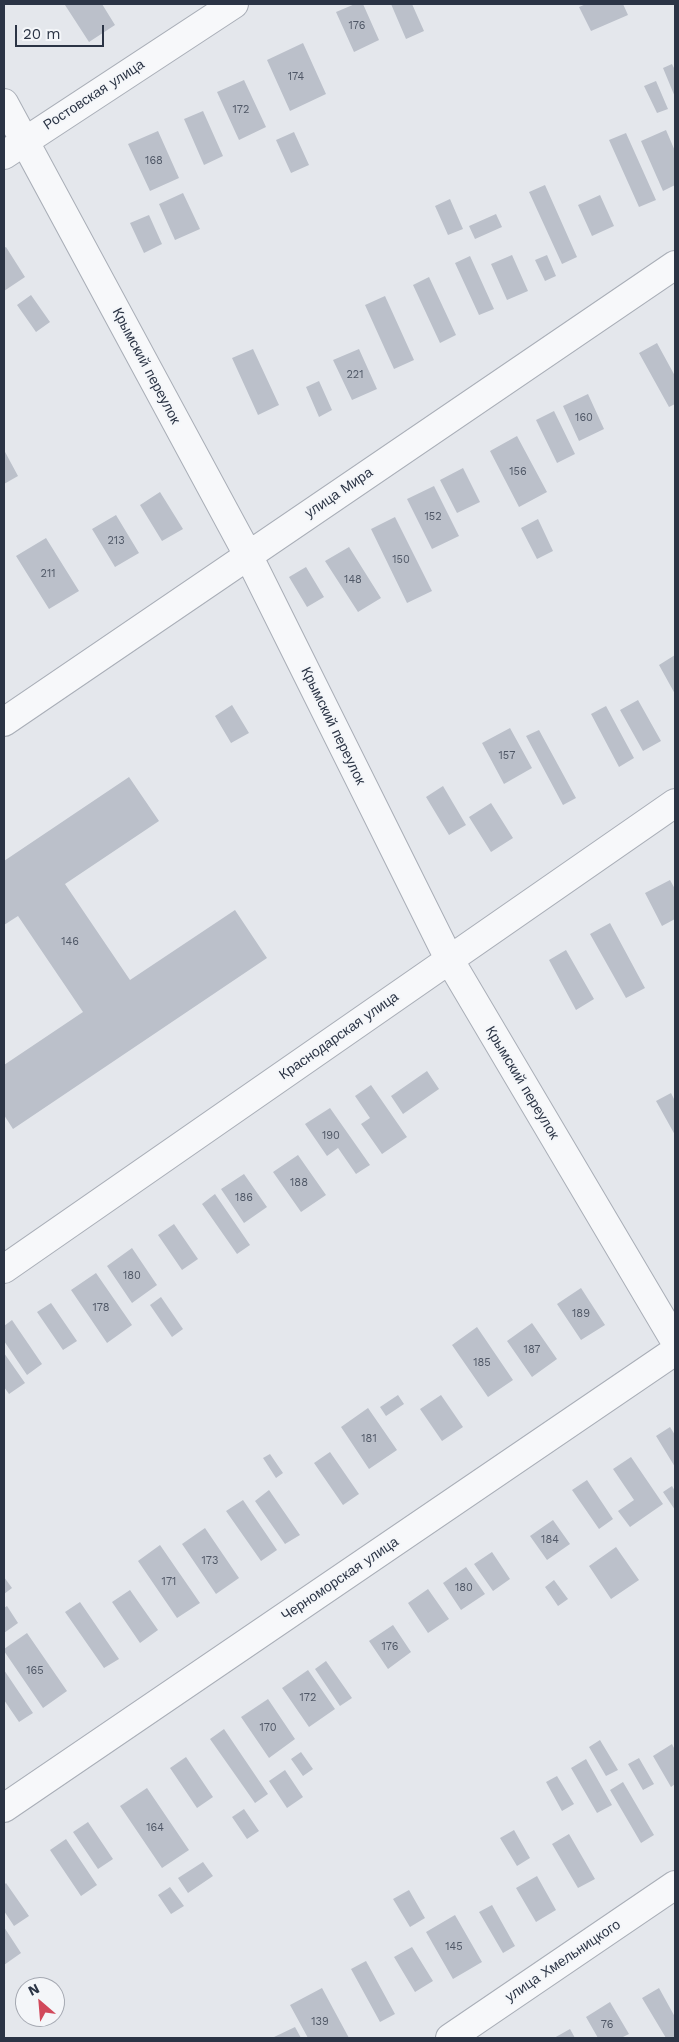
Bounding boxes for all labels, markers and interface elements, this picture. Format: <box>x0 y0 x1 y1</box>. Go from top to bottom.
scale bar <box>18 15 106 47</box>
house number: 176 <box>349 19 365 33</box>
text: 20 m <box>23 25 61 43</box>
street label: Ростовская улица <box>40 56 148 134</box>
house number: 174 <box>288 70 304 84</box>
house number: 172 <box>233 103 249 117</box>
house number: 168 <box>145 154 163 168</box>
street label: Крымский переулок <box>108 305 184 427</box>
house number: 221 <box>346 368 364 382</box>
house number: 160 <box>575 411 593 425</box>
street label: улица Мира <box>302 464 376 522</box>
house number: 156 <box>509 465 527 479</box>
house number: 152 <box>424 510 442 524</box>
house number: 213 <box>107 534 125 548</box>
house number: 150 <box>392 553 410 567</box>
house number: 211 <box>41 567 55 581</box>
house number: 148 <box>344 573 362 587</box>
street label: Крымский переулок <box>297 664 369 788</box>
house number: 157 <box>499 749 515 763</box>
house number: 146 <box>61 935 79 949</box>
street label: Краснодарская улица <box>276 988 402 1084</box>
street label: Крымский переулок <box>482 1023 562 1143</box>
house number: 190 <box>322 1129 340 1143</box>
house number: 188 <box>290 1176 308 1190</box>
house number: 186 <box>235 1191 253 1205</box>
house number: 180 <box>123 1269 141 1283</box>
house number: 178 <box>92 1301 110 1315</box>
house number: 189 <box>572 1307 590 1321</box>
house number: 187 <box>524 1343 540 1357</box>
house number: 185 <box>473 1356 491 1370</box>
house number: 181 <box>361 1432 377 1446</box>
house number: 184 <box>541 1533 559 1547</box>
street label: Черноморская улица <box>278 1534 402 1624</box>
house number: 173 <box>202 1554 218 1568</box>
house number: 171 <box>162 1575 176 1589</box>
house number: 180 <box>455 1581 473 1595</box>
house number: 176 <box>382 1640 398 1654</box>
house number: 165 <box>26 1664 44 1678</box>
house number: 172 <box>300 1691 316 1705</box>
house number: 170 <box>259 1721 277 1735</box>
house number: 164 <box>146 1821 164 1835</box>
street label: улица Хмельницкого <box>502 1916 624 2006</box>
house number: 145 <box>445 1940 463 1954</box>
north arrow <box>15 1977 65 2027</box>
text: N <box>25 1980 42 1999</box>
house number: 139 <box>311 2015 329 2029</box>
house number: 76 <box>601 2018 613 2032</box>

